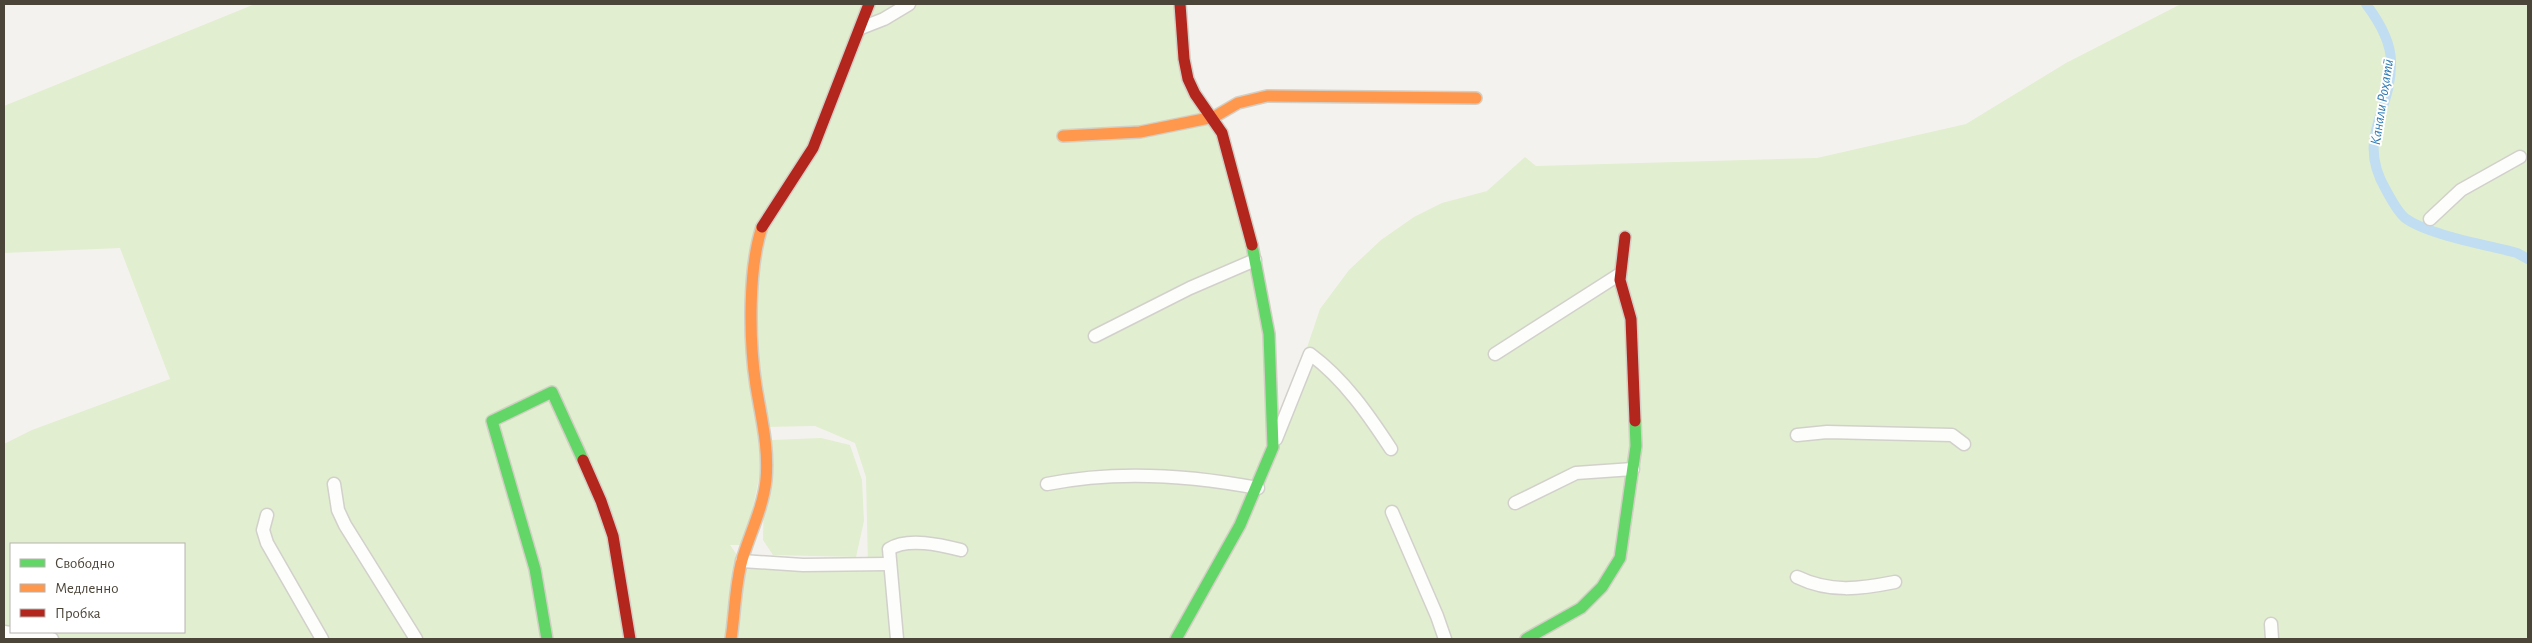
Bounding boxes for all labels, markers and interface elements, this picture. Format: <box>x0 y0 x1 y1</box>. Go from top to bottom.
water label: Канали Роҳатӣ <box>2368 58 2396 146</box>
legend <box>10 543 185 633</box>
text: Свободно <box>55 556 115 571</box>
text: Медленно <box>55 581 119 596</box>
text: Пробка <box>55 606 101 621</box>

